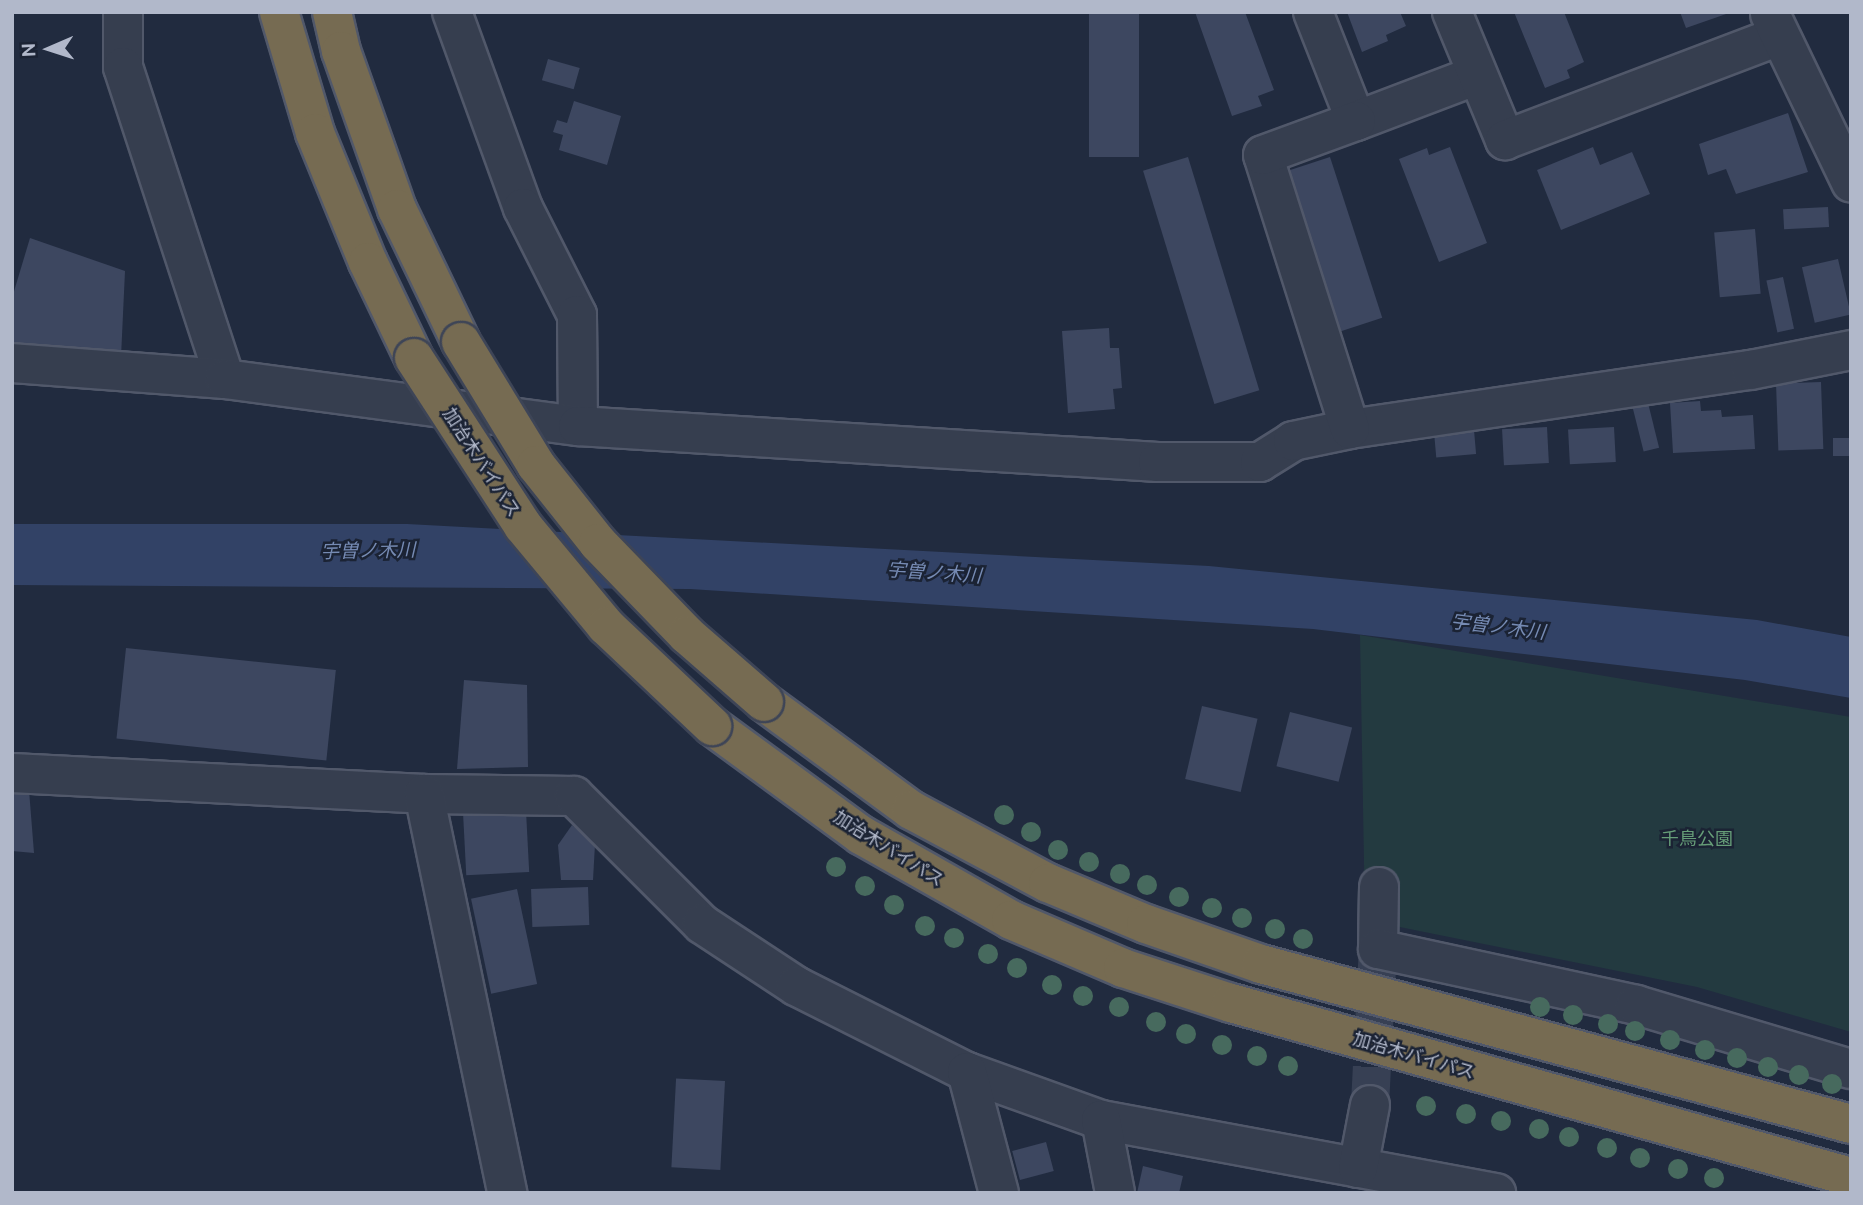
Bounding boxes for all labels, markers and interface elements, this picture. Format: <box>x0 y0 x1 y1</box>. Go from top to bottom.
north arrow <box>14 14 84 84</box>
text: N <box>17 42 39 58</box>
street label: 加治木バイパス <box>439 403 525 521</box>
water label: 宇曽ノ木川 <box>320 539 416 563</box>
water label: 宇曽ノ木川 <box>886 558 982 588</box>
water label: 宇曽ノ木川 <box>1449 610 1547 644</box>
street label: 加治木バイパス <box>830 805 948 891</box>
park label: 千鳥公園 <box>1661 827 1733 849</box>
street label: 加治木バイパス <box>1350 1027 1478 1083</box>

